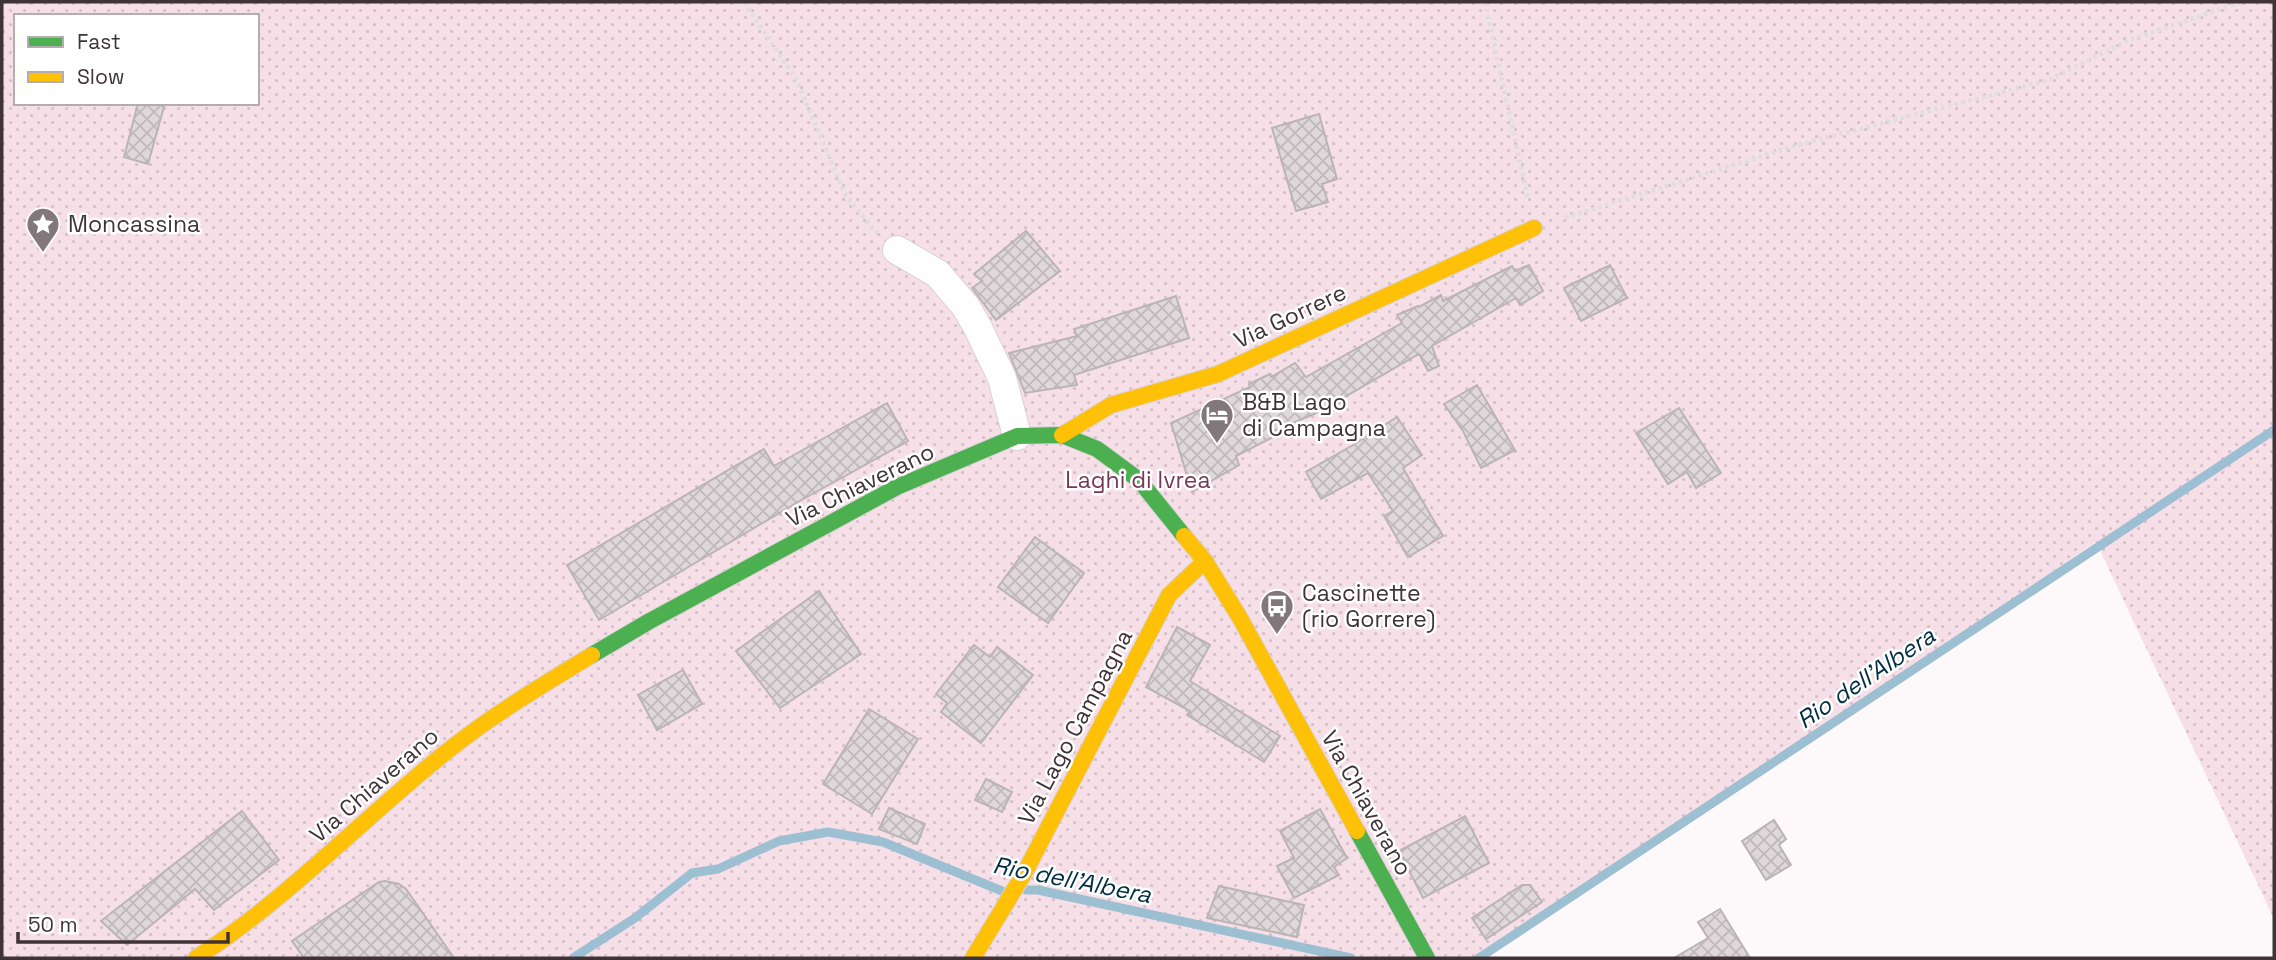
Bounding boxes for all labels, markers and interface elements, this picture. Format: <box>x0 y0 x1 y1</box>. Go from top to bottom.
legend <box>14 14 259 105</box>
text: Fast <box>77 28 121 55</box>
text: Slow <box>77 63 125 90</box>
place icon: Moncassina <box>24 205 62 254</box>
place label: Moncassina <box>68 209 200 239</box>
street label: Via Gorrere <box>1229 277 1351 355</box>
place label: B&B Lago di Campagna <box>1242 387 1386 443</box>
hotel icon: B&B Lago di Campagna <box>1198 396 1236 445</box>
street label: Via Chiaverano <box>781 436 939 534</box>
park label: Laghi di Ivrea <box>1065 465 1211 495</box>
place label: Cascinette (rio Gorrere) <box>1302 578 1435 634</box>
bus stop icon: Cascinette (rio Gorrere) <box>1258 587 1296 636</box>
water label: Rio dell'Albera <box>1791 620 1941 735</box>
street label: Via Lago Campagna <box>1011 624 1139 830</box>
street label: Via Chiaverano <box>303 721 445 849</box>
street label: Via Chiaverano <box>1315 725 1419 881</box>
water label: Rio dell'Albera <box>990 849 1154 910</box>
scale bar <box>18 900 228 944</box>
text: 50 m <box>28 911 78 938</box>

